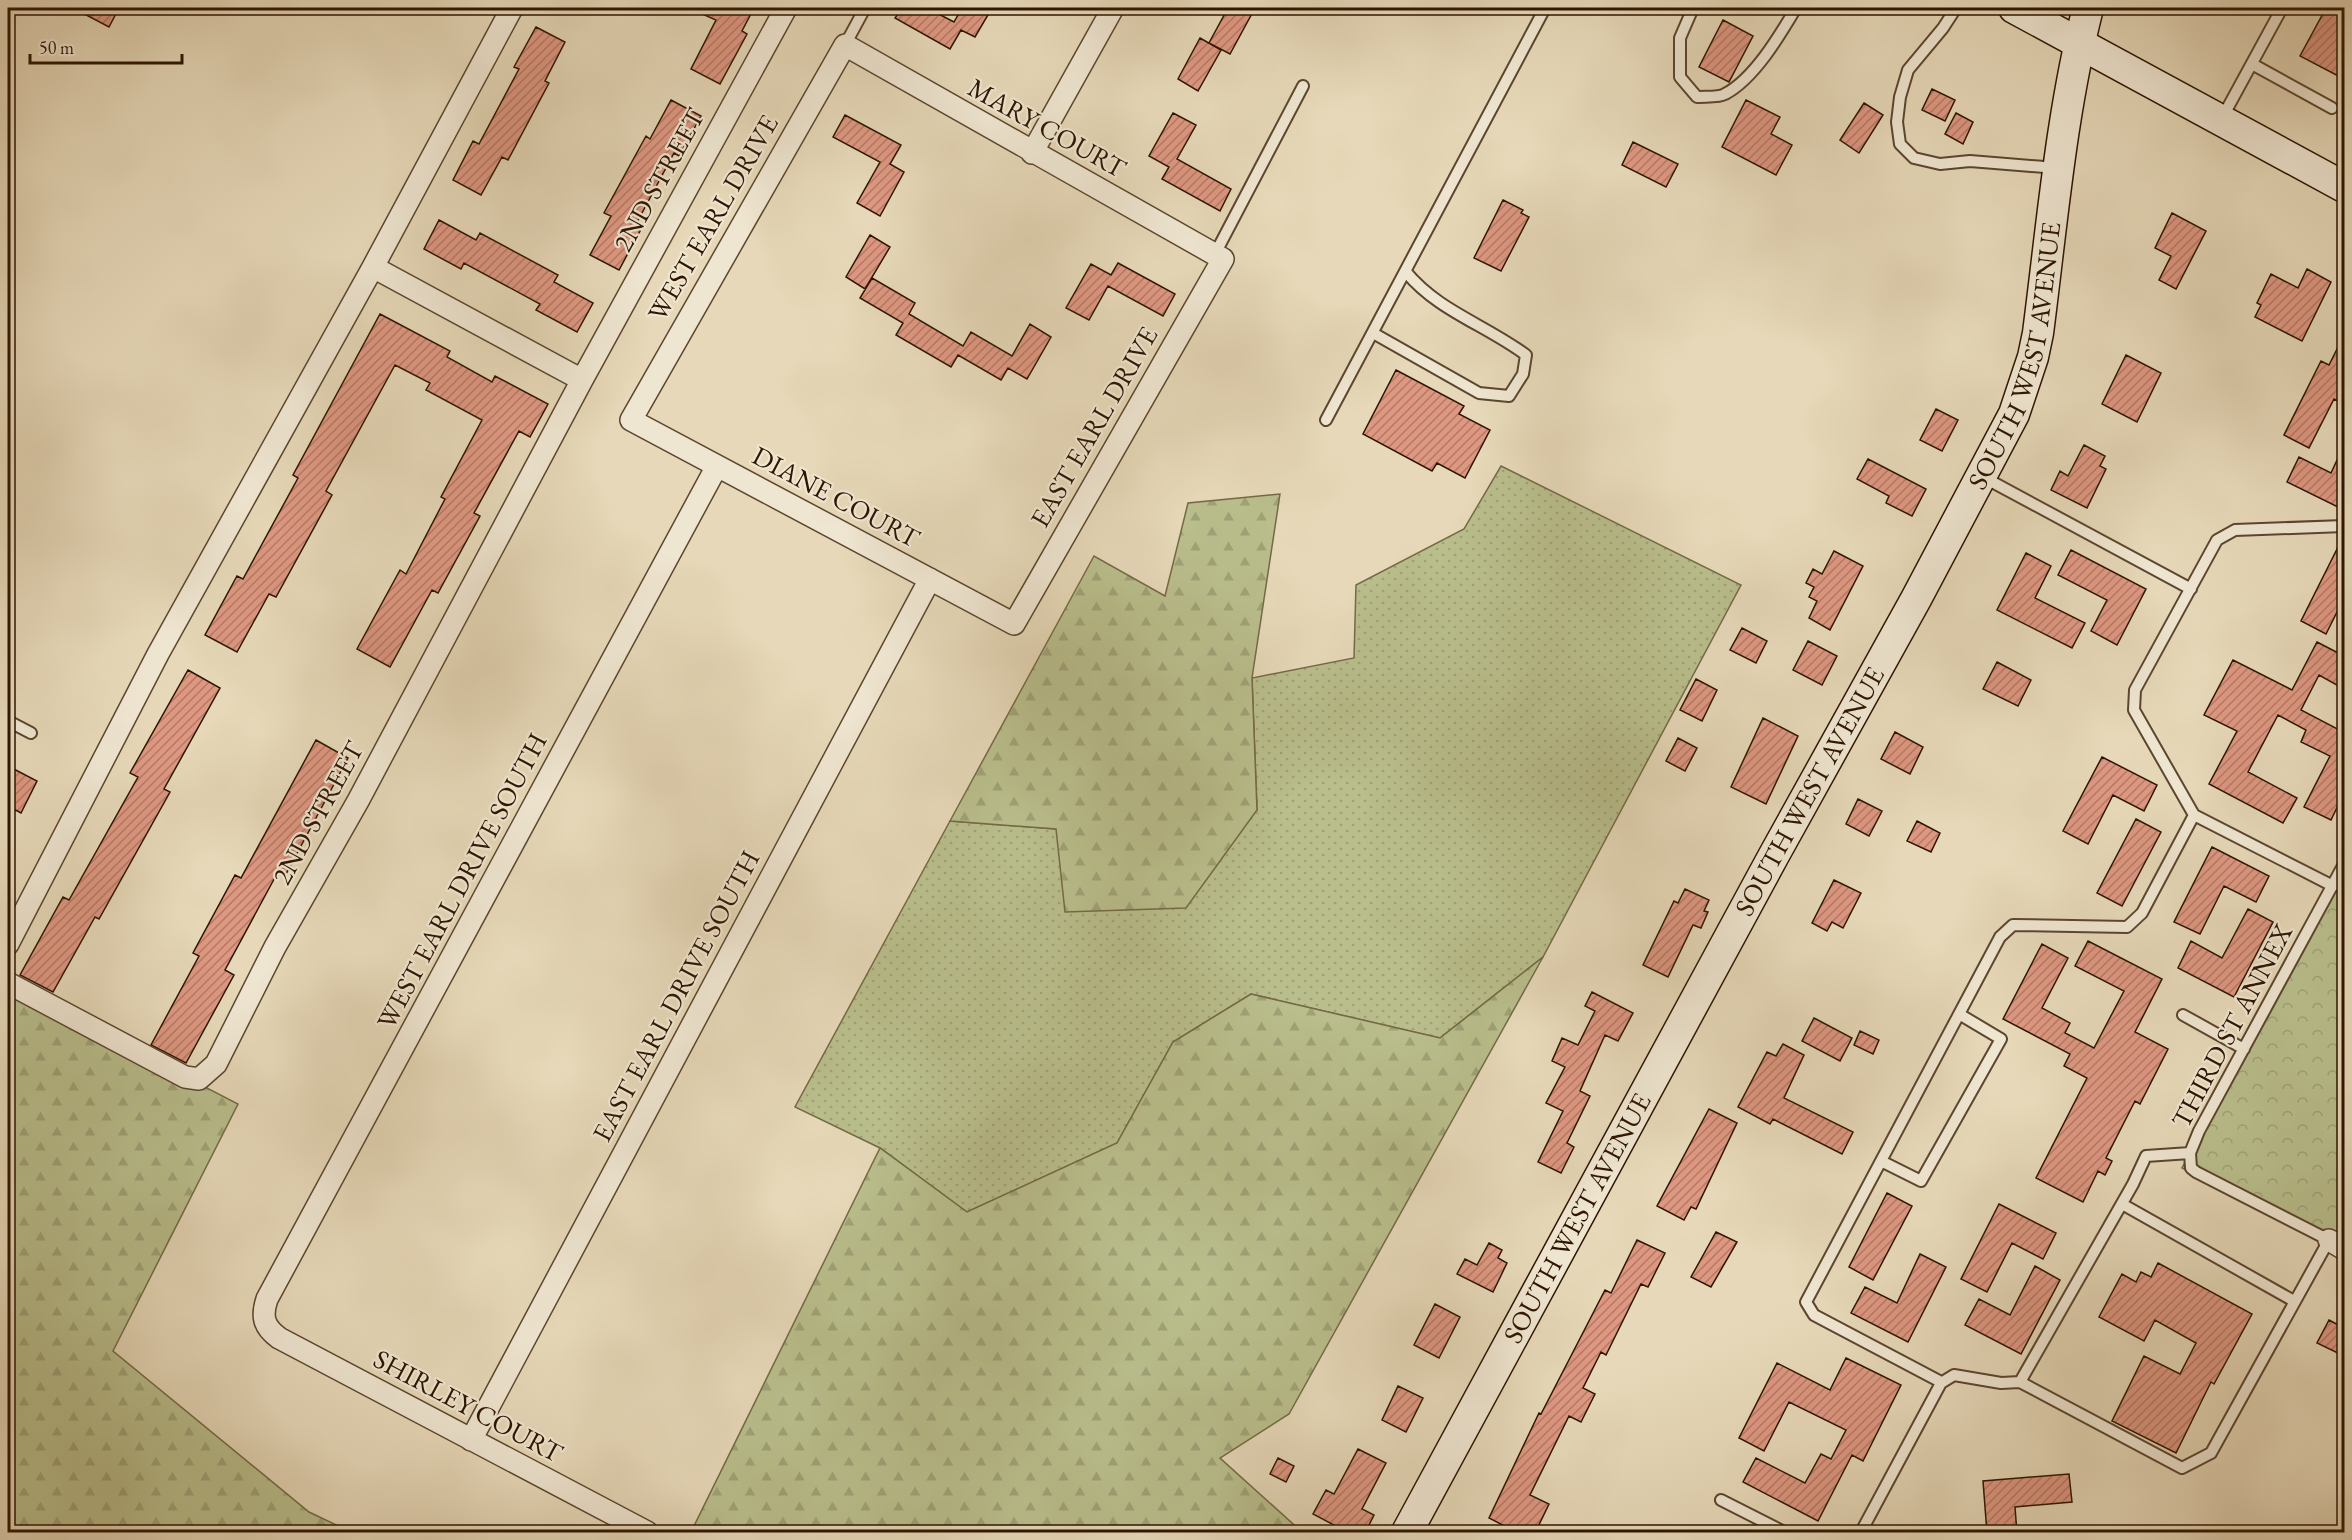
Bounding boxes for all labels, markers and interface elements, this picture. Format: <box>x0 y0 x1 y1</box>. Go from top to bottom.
scale bar <box>30 27 182 65</box>
text: 50 m <box>39 36 74 59</box>
street label: MARY COURT <box>962 70 1133 186</box>
street label: 2ND STREET <box>605 101 713 258</box>
street label: WEST EARL DRIVE <box>639 108 786 327</box>
street label: SOUTH WEST AVENUE <box>1959 220 2068 495</box>
street label: EAST EARL DRIVE <box>1022 320 1165 534</box>
street label: DIANE COURT <box>747 438 927 556</box>
street label: SOUTH WEST AVENUE <box>1726 660 1892 922</box>
street label: WEST EARL DRIVE SOUTH <box>368 726 555 1035</box>
street label: 2ND STREET <box>264 734 372 891</box>
street label: EAST EARL DRIVE SOUTH <box>584 844 767 1147</box>
street label: THIRD ST ANNEX <box>2163 918 2300 1134</box>
street label: SOUTH WEST AVENUE <box>1495 1087 1659 1349</box>
street label: SHIRLEY COURT <box>368 1341 570 1471</box>

